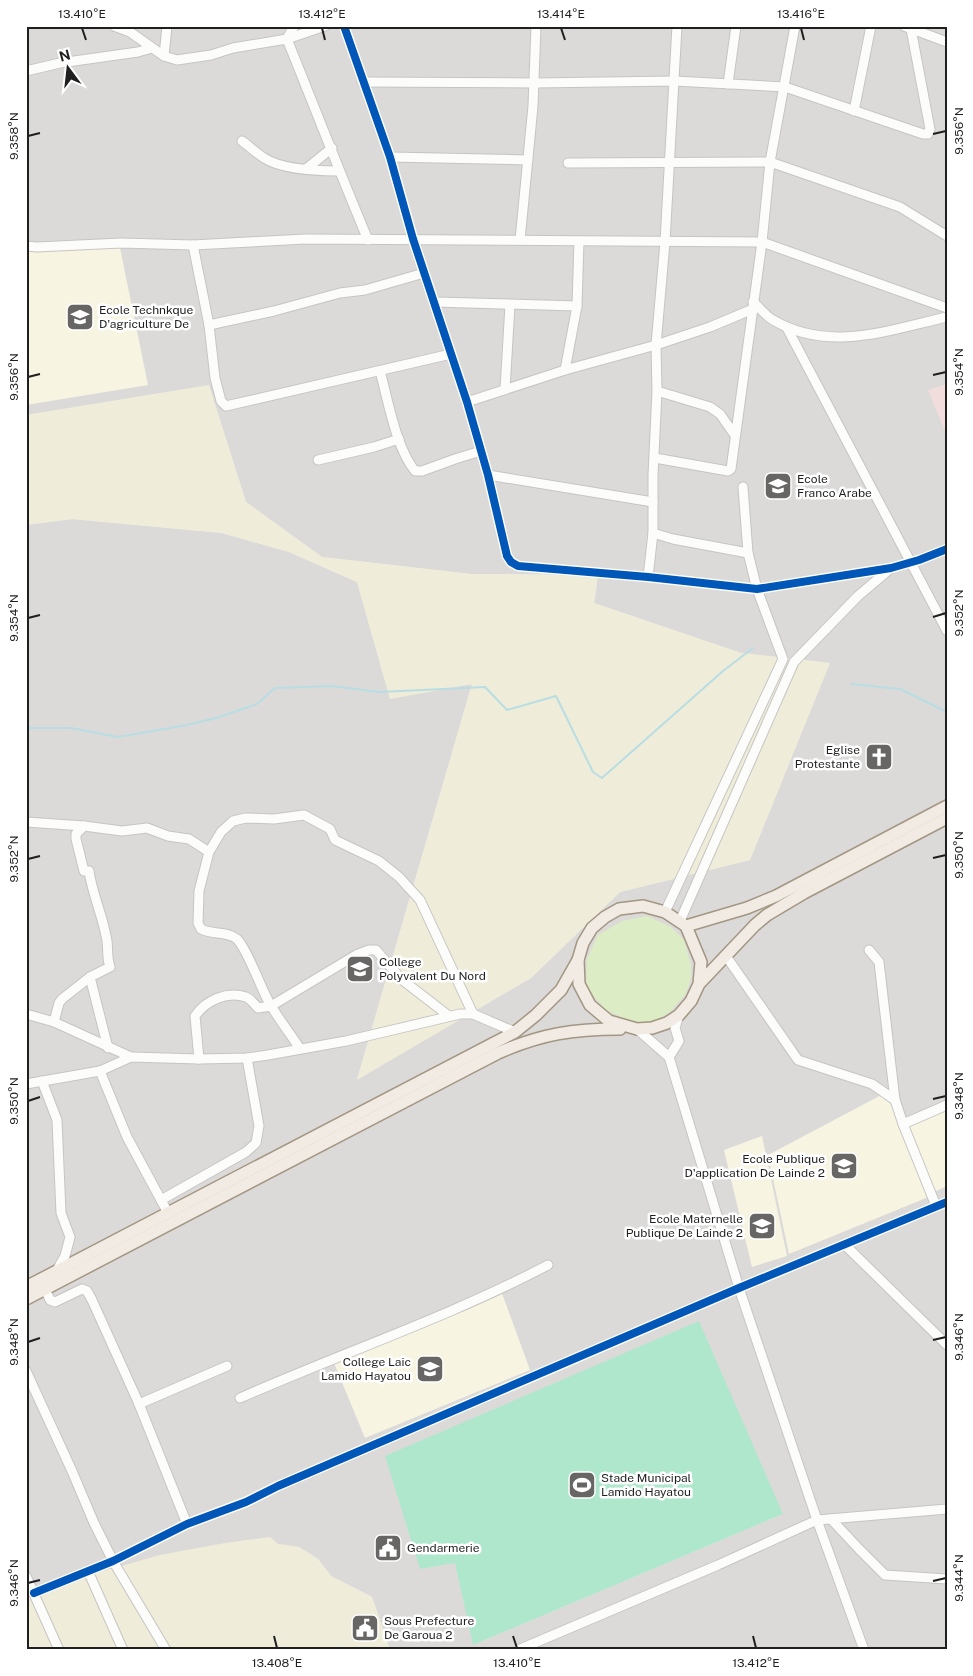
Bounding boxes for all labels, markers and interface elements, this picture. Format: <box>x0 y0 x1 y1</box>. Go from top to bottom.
text: 13.410°E <box>58 7 106 21</box>
text: 13.412°E <box>298 7 346 21</box>
text: 13.414°E <box>537 7 585 21</box>
text: 13.416°E <box>777 7 825 21</box>
north arrow <box>42 42 92 92</box>
text: N <box>57 46 72 65</box>
text: 9.356°N <box>952 107 966 155</box>
text: 9.358°N <box>7 112 21 160</box>
school or university icon: Ecole Technkque D'agriculture De <box>65 302 95 332</box>
place label: Ecole Technkque D'agriculture De <box>99 303 194 331</box>
text: 9.354°N <box>952 348 966 396</box>
text: 9.356°N <box>7 353 21 401</box>
school or university icon: Ecole Franco Arabe <box>763 471 793 501</box>
place label: Ecole Franco Arabe <box>797 472 872 500</box>
text: 9.352°N <box>952 589 966 637</box>
text: 9.354°N <box>7 594 21 642</box>
church icon: Eglise Protestante <box>864 742 894 772</box>
place label: Eglise Protestante <box>795 743 860 771</box>
text: 9.350°N <box>952 831 966 879</box>
text: 9.352°N <box>7 835 21 883</box>
school or university icon: College Polyvalent Du Nord <box>345 954 375 984</box>
place label: College Polyvalent Du Nord <box>379 955 486 983</box>
text: 9.348°N <box>952 1072 966 1120</box>
text: 9.350°N <box>7 1077 21 1125</box>
school or university icon: Ecole Publique D'application De Lainde 2 <box>829 1151 859 1181</box>
place label: Ecole Publique D'application De Lainde 2 <box>685 1152 825 1180</box>
school or university icon: Ecole Maternelle Publique De Lainde 2 <box>747 1211 777 1241</box>
place label: Ecole Maternelle Publique De Lainde 2 <box>626 1212 743 1240</box>
text: 9.346°N <box>952 1313 966 1361</box>
text: 9.348°N <box>7 1318 21 1366</box>
school or university icon: College Laic Lamido Hayatou <box>415 1354 445 1384</box>
place label: College Laic Lamido Hayatou <box>321 1355 411 1383</box>
sports icon: Stade Municipal Lamido Hayatou <box>567 1470 597 1500</box>
place label: Stade Municipal Lamido Hayatou <box>601 1471 692 1499</box>
public building icon: Gendarmerie <box>373 1533 403 1563</box>
place label: Gendarmerie <box>407 1541 480 1555</box>
text: 9.344°N <box>952 1554 966 1602</box>
text: 9.346°N <box>7 1559 21 1607</box>
public building icon: Sous Prefecture De Garoua 2 <box>350 1613 380 1643</box>
place label: Sous Prefecture De Garoua 2 <box>384 1614 474 1642</box>
text: 13.408°E <box>252 1656 302 1670</box>
text: 13.410°E <box>493 1656 541 1670</box>
text: 13.412°E <box>732 1656 780 1670</box>

